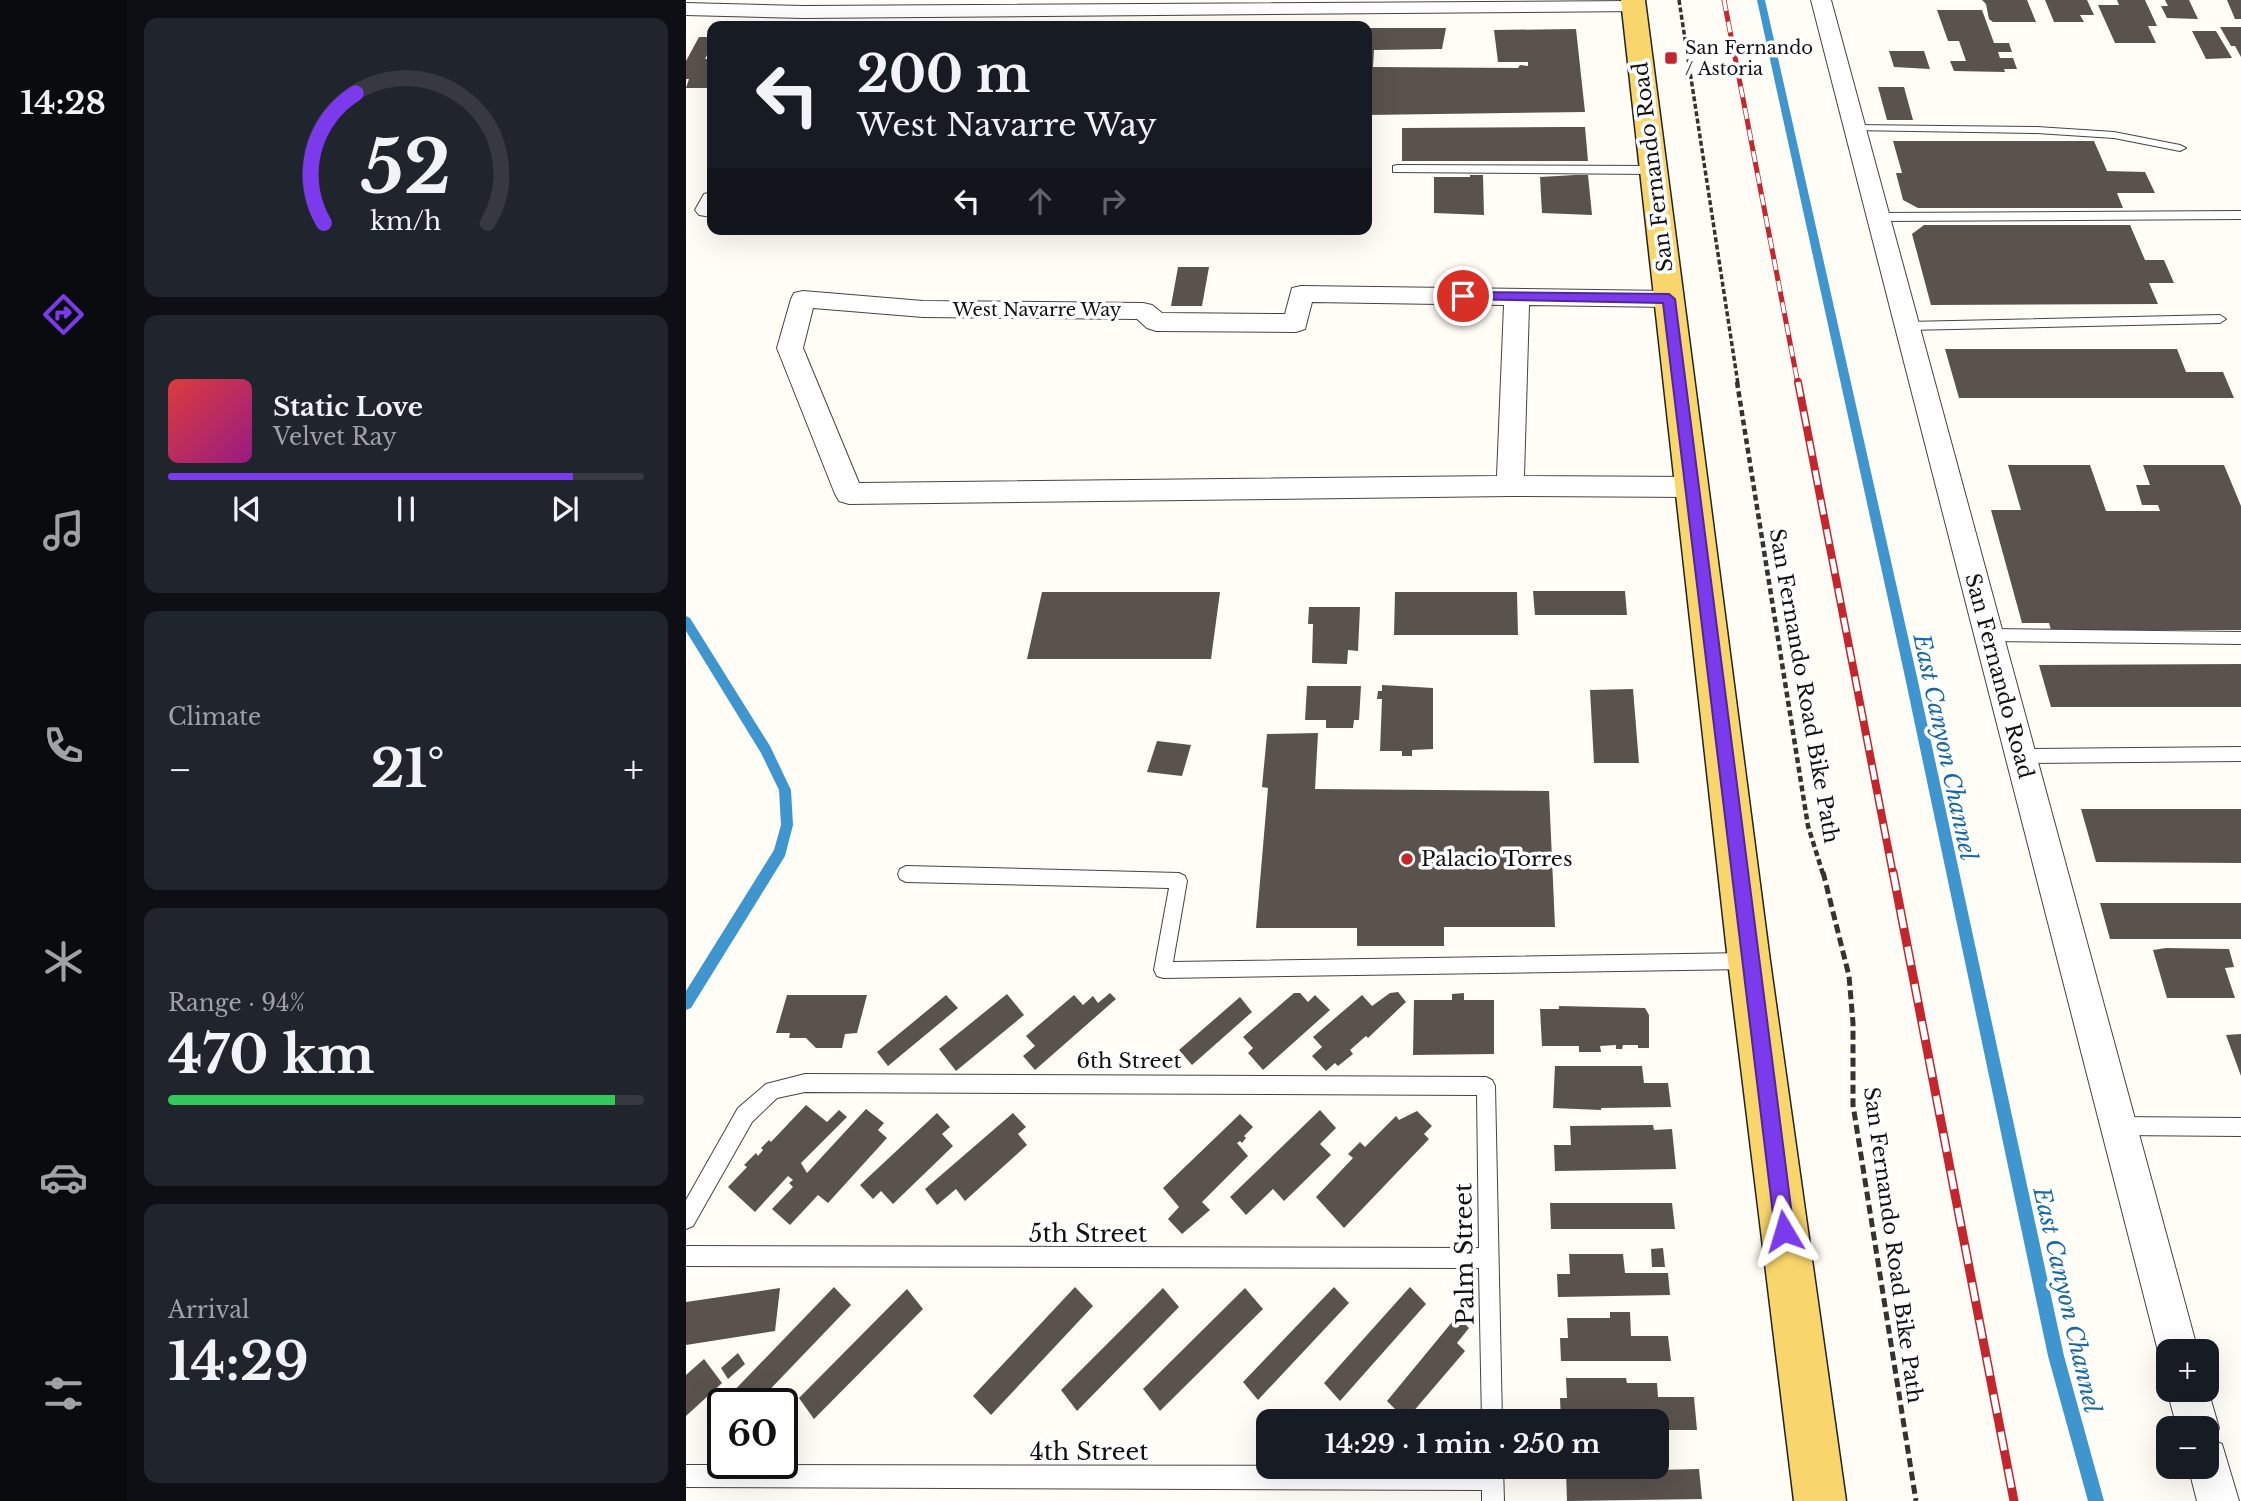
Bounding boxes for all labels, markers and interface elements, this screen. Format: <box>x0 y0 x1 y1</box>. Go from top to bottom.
place label: San Fernando / Astoria <box>1685 37 1813 80</box>
text: 200 m <box>857 44 1030 105</box>
icon: left <box>742 49 833 140</box>
marker: San Fernando / Astoria <box>1663 50 1679 66</box>
street label: San Fernando Road <box>1627 61 1679 273</box>
text: 14:28 <box>20 83 106 123</box>
text: West Navarre Way <box>857 105 1157 145</box>
text: 52 <box>361 123 451 214</box>
icon: left <box>948 182 986 220</box>
icon: ahead <box>1021 182 1059 220</box>
icon: right <box>1094 182 1132 220</box>
text: km/h <box>371 206 441 237</box>
pin <box>1433 266 1493 326</box>
icon: arrive <box>1444 277 1482 315</box>
icon: directions <box>39 290 88 339</box>
street label: West Navarre Way <box>952 299 1122 321</box>
text: Static Love <box>273 391 423 423</box>
text: Velvet Ray <box>273 423 397 451</box>
icon: previous <box>228 490 266 528</box>
icon: pause <box>387 490 425 528</box>
icon: next <box>546 490 584 528</box>
icon: music <box>39 506 88 555</box>
street label: San Fernando Road Bike Path <box>1763 527 1845 845</box>
street label: San Fernando Road <box>1959 571 2039 781</box>
water label: East Canyon Channel <box>1907 630 1983 864</box>
text: Climate <box>168 703 261 731</box>
icon: phone <box>39 721 88 770</box>
text: 21° <box>371 737 445 801</box>
text: − <box>168 746 192 793</box>
text: + <box>623 746 644 793</box>
place label: Palacio Torres <box>1421 846 1572 872</box>
marker: Palacio Torres <box>1399 851 1415 867</box>
icon: climate <box>39 937 88 986</box>
text: Range · 94% <box>168 989 305 1017</box>
text: 470 km <box>168 1023 375 1087</box>
street label: 6th Street <box>1076 1048 1182 1074</box>
street label: San Fernando Road Bike Path <box>1858 1085 1928 1405</box>
icon: car <box>39 1153 88 1202</box>
street label: Palm Street <box>1448 1183 1480 1325</box>
water label: East Canyon Channel <box>2027 1183 2107 1416</box>
position arrow <box>1747 1194 1821 1268</box>
street label: 5th Street <box>1029 1219 1147 1248</box>
text: Arrival <box>168 1296 249 1324</box>
text: 14:29 <box>168 1330 309 1394</box>
map controls <box>2156 1339 2219 1479</box>
button: + <box>2156 1339 2219 1402</box>
icon: filters <box>39 1369 88 1418</box>
speed limit sign: 60 <box>707 1388 798 1479</box>
button: − <box>2156 1416 2219 1479</box>
text: 14:29 · 1 min · 250 m <box>1325 1428 1600 1460</box>
street label: 4th Street <box>1030 1437 1148 1466</box>

